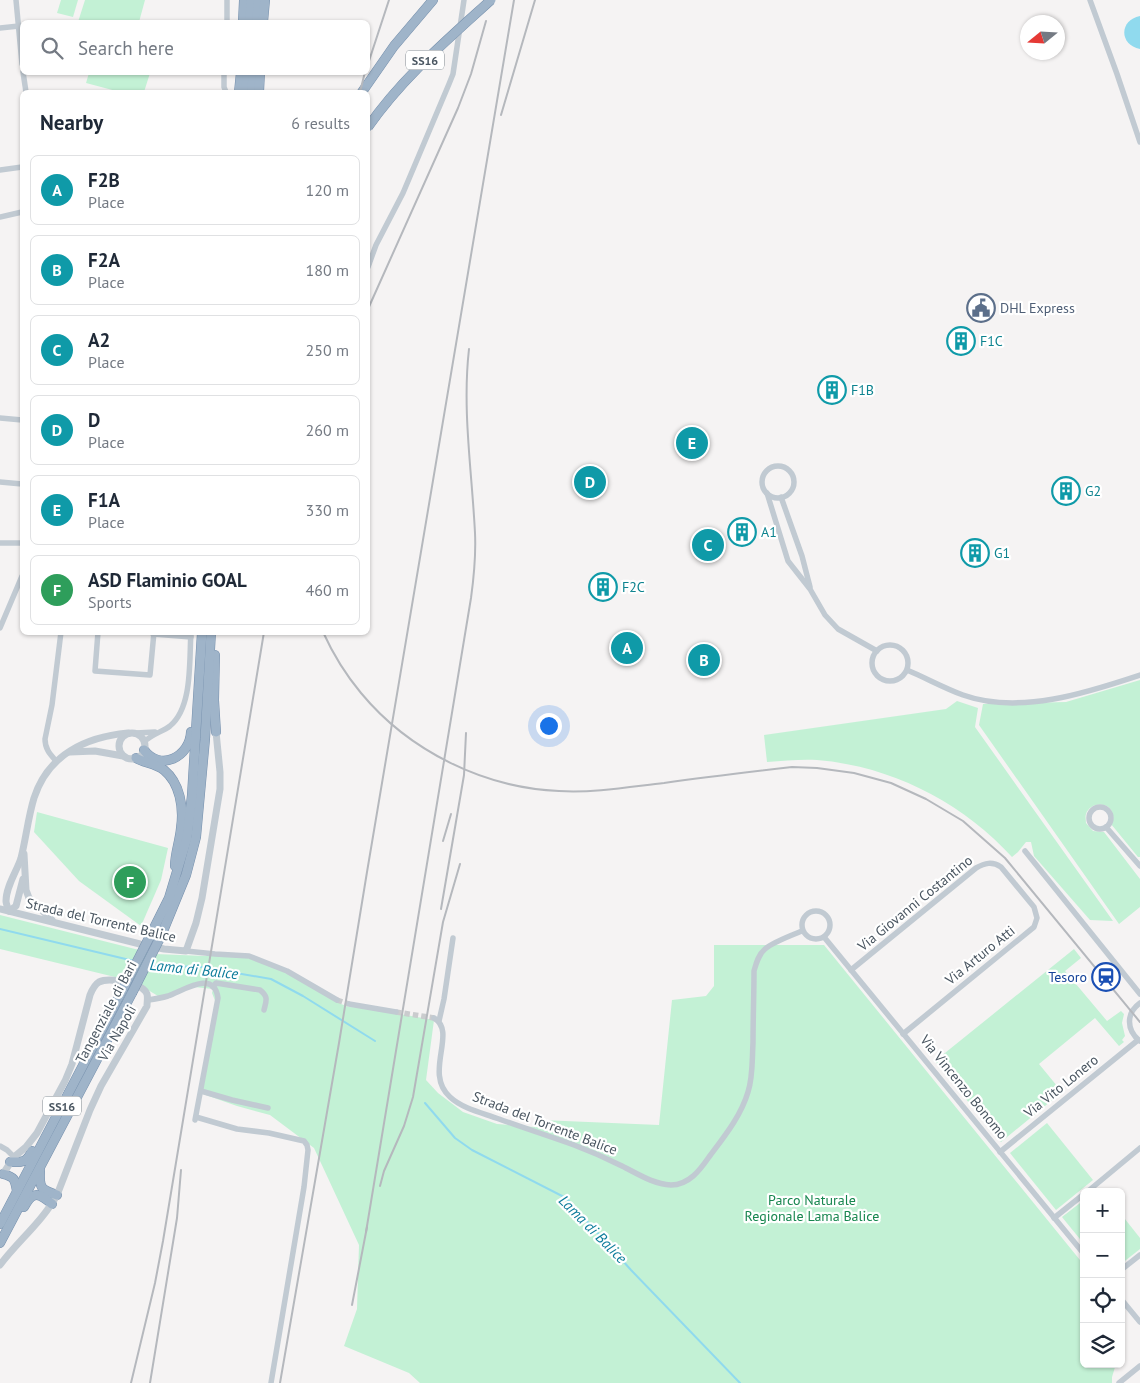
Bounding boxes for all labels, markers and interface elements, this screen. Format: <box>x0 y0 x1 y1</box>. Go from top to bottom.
north arrow <box>1020 15 1065 60</box>
search box <box>20 20 370 75</box>
icon: search <box>38 34 66 62</box>
text: Search here <box>78 36 174 60</box>
road number: SS16 <box>406 50 444 70</box>
text: Nearby <box>40 109 103 136</box>
text: 6 results <box>291 113 350 133</box>
text: F2B <box>88 168 120 192</box>
text: A <box>52 180 62 200</box>
text: 120 m <box>306 180 349 200</box>
text: Place <box>88 192 125 212</box>
text: F2A <box>88 248 120 272</box>
text: B <box>52 260 62 280</box>
text: 180 m <box>306 260 349 280</box>
text: Place <box>88 272 125 292</box>
public building icon: DHL Express <box>966 293 996 323</box>
place label: DHL Express <box>1000 299 1075 317</box>
building icon: F1C <box>946 326 976 356</box>
text: A2 <box>88 328 110 352</box>
place label: F1C <box>980 332 1003 350</box>
text: C <box>53 340 61 360</box>
text: 250 m <box>306 340 349 360</box>
text: Place <box>88 352 125 372</box>
building icon: F1B <box>817 375 847 405</box>
place label: F1B <box>851 381 874 399</box>
text: D <box>88 408 100 432</box>
text: D <box>52 420 62 440</box>
text: 260 m <box>306 420 349 440</box>
pin: E <box>676 424 708 462</box>
text: Place <box>88 432 125 452</box>
pin: D <box>574 463 606 501</box>
building icon: G2 <box>1051 476 1081 506</box>
place label: G2 <box>1085 482 1101 500</box>
text: F1A <box>88 488 120 512</box>
text: E <box>53 500 61 520</box>
text: 330 m <box>306 500 349 520</box>
text: Place <box>88 512 125 532</box>
building icon: A1 <box>727 517 757 547</box>
place label: A1 <box>761 523 777 541</box>
pin: C <box>692 526 724 564</box>
building icon: G1 <box>960 538 990 568</box>
place label: G1 <box>994 544 1010 562</box>
text: ASD Flaminio GOAL <box>88 568 247 592</box>
building icon: F2C <box>588 572 618 602</box>
place label: F2C <box>622 578 645 596</box>
text: F <box>53 580 61 600</box>
text: 460 m <box>306 580 349 600</box>
text: Sports <box>88 592 132 612</box>
pin: A <box>611 629 643 667</box>
pin: B <box>688 641 720 679</box>
your location <box>536 713 562 739</box>
street label: Via Giovanni Costantino <box>853 851 976 955</box>
pin: F <box>114 863 146 901</box>
street label: Strada del Torrente Balice <box>24 894 178 946</box>
street label: Via Arturo Atti <box>941 921 1018 989</box>
water label: Lama di Balice <box>149 955 239 983</box>
street label: Tangenziale di Bari <box>71 958 141 1066</box>
station icon: Tesoro <box>1091 962 1121 992</box>
place label: Tesoro <box>1048 968 1087 986</box>
street label: Via Napoli <box>93 1002 140 1065</box>
street label: Via Vincenzo Bonomo <box>916 1030 1012 1143</box>
street label: Via Vito Lonero <box>1019 1051 1102 1122</box>
street label: Strada del Torrente Balice <box>470 1087 620 1159</box>
road number: SS16 <box>43 1096 81 1116</box>
map controls <box>1080 1188 1125 1368</box>
button: + <box>1080 1188 1125 1233</box>
water label: Lama di Balice <box>555 1191 631 1267</box>
park label: Parco Naturale Regionale Lama Balice <box>745 1191 879 1225</box>
button: − <box>1080 1233 1125 1278</box>
button: locate <box>1080 1278 1125 1323</box>
button: layers <box>1080 1323 1125 1368</box>

